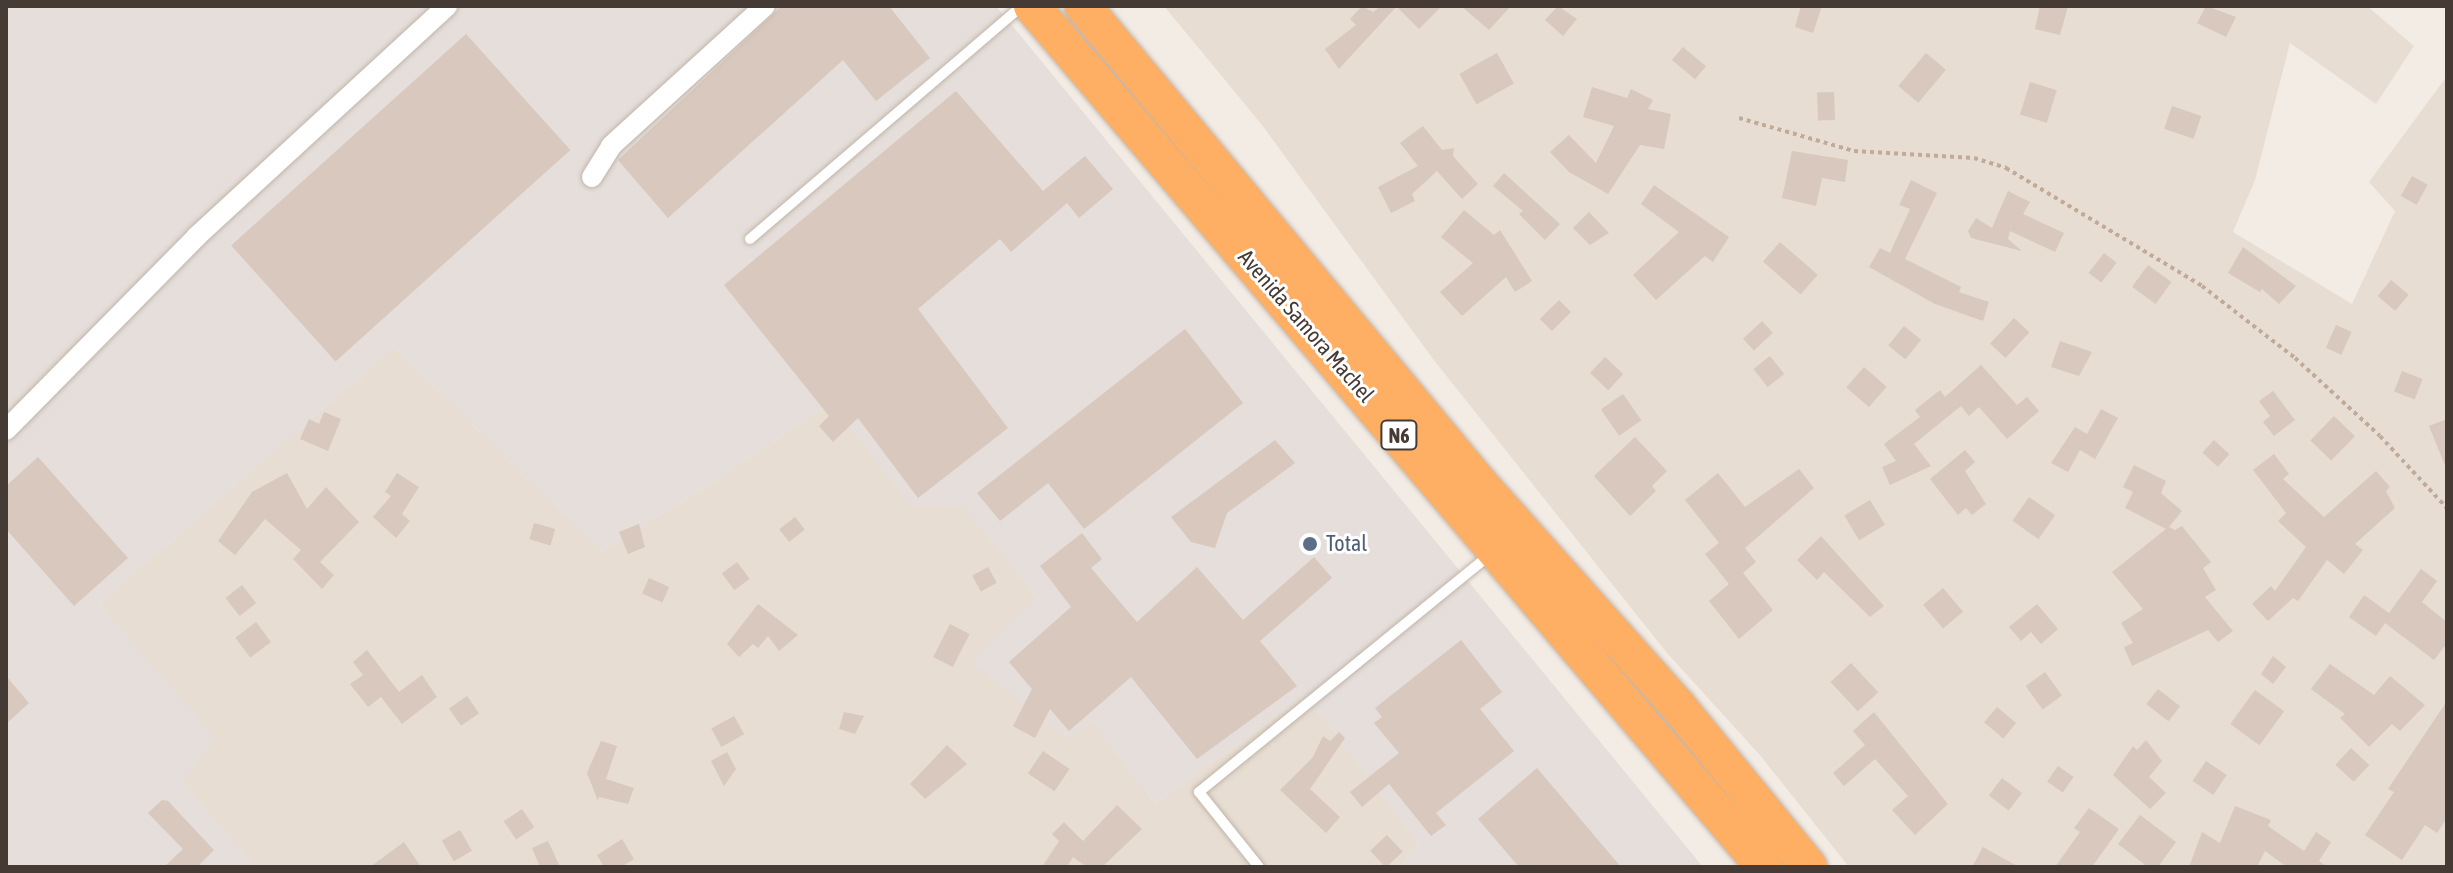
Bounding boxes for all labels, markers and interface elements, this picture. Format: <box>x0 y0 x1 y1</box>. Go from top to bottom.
street label: Avenida Samora Machel <box>1233 244 1379 408</box>
road number: N6 <box>1379 419 1419 451</box>
place label: Total <box>1326 531 1367 557</box>
marker: Total <box>1301 535 1319 553</box>

